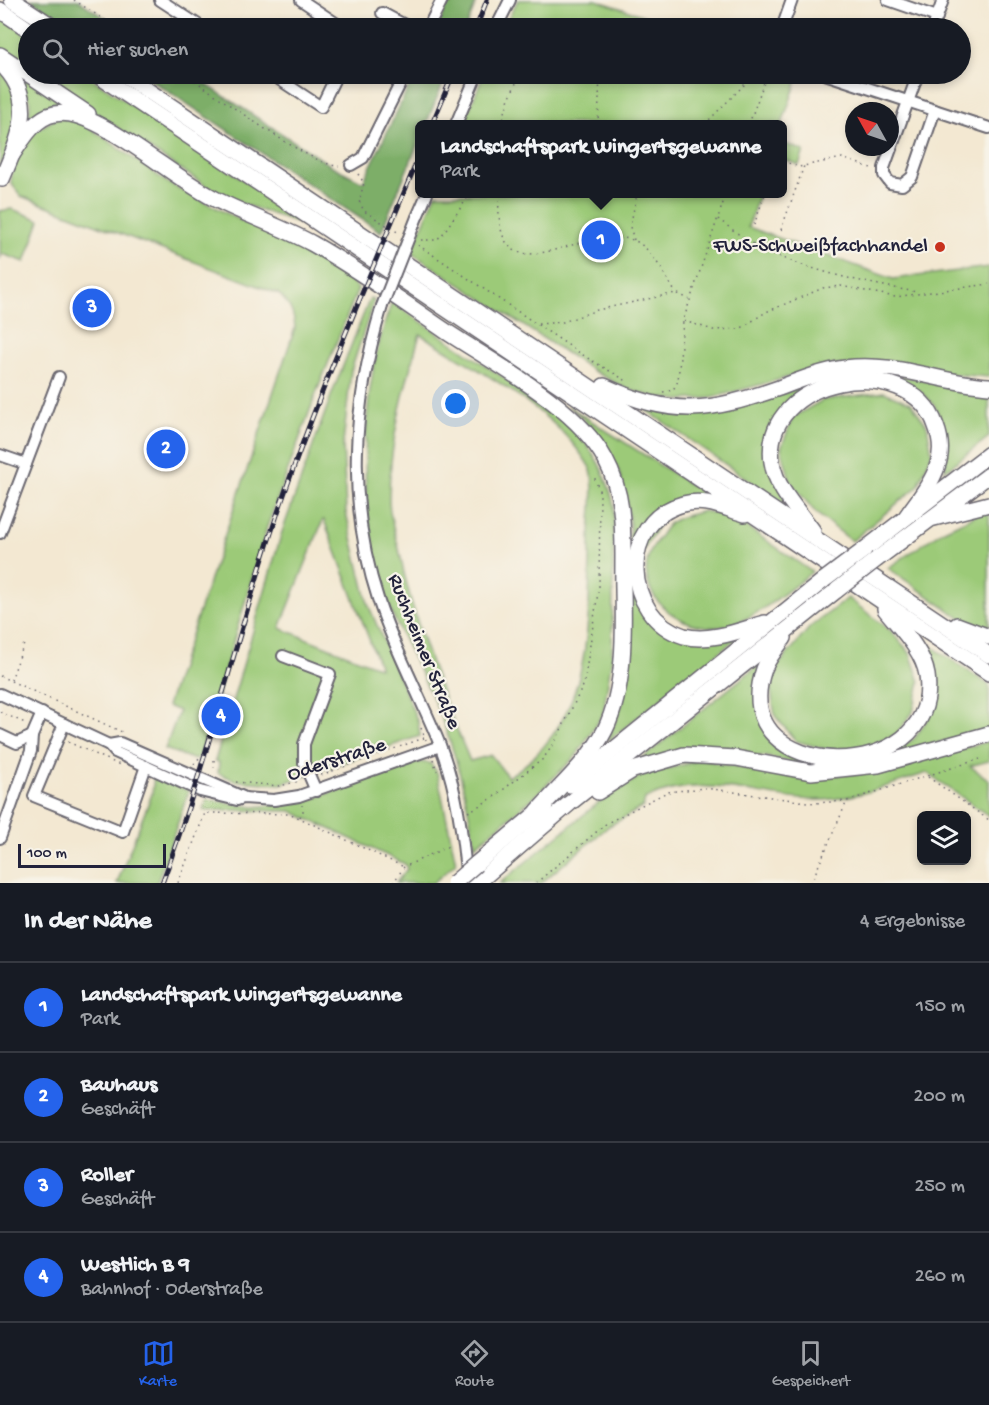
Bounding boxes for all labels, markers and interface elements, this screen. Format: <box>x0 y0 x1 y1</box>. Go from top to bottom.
search box <box>18 18 971 84</box>
icon: search <box>39 35 72 68</box>
text: Hier suchen <box>87 38 188 64</box>
north arrow <box>845 102 899 156</box>
popup <box>415 120 787 198</box>
text: Landschaftspark Wingertsgewanne <box>441 135 761 161</box>
text: Park <box>441 161 479 184</box>
pin: 1 <box>582 218 620 262</box>
place label: FWS-Schweißfachhandel <box>712 235 928 260</box>
marker: FWS-Schweißfachhandel <box>933 240 947 254</box>
pin: 3 <box>72 286 112 330</box>
your location <box>441 389 470 418</box>
pin: 2 <box>146 426 186 472</box>
street label: Ruchheimer Straße <box>380 571 466 734</box>
pin: 4 <box>202 694 240 738</box>
street label: Oderstraße <box>285 733 391 789</box>
map controls <box>917 811 971 865</box>
button: layers <box>917 811 971 865</box>
scale bar <box>18 841 166 868</box>
text: 100 m <box>27 845 67 864</box>
text: In der Nähe <box>24 907 152 938</box>
text: 4 Ergebnisse <box>860 911 965 934</box>
text: Landschaftspark Wingertsgewanne <box>81 983 402 1009</box>
text: 1 <box>39 996 48 1019</box>
text: 150 m <box>916 996 965 1019</box>
text: Park <box>81 1009 119 1032</box>
text: Bauhaus <box>81 1073 157 1099</box>
text: 2 <box>39 1086 48 1109</box>
text: 200 m <box>914 1086 965 1109</box>
text: Geschäft <box>81 1099 154 1122</box>
text: Roller <box>81 1163 133 1189</box>
text: 3 <box>38 1176 49 1199</box>
text: 250 m <box>914 1176 965 1199</box>
text: Geschäft <box>81 1189 154 1212</box>
text: Westlich B 9 <box>81 1253 190 1279</box>
text: 4 <box>39 1266 48 1289</box>
text: 260 m <box>915 1266 965 1289</box>
text: Bahnhof · Oderstraße <box>81 1279 263 1302</box>
tab: Karte <box>139 1337 177 1392</box>
tab: Route <box>455 1337 494 1392</box>
tab: Gespeichert <box>772 1337 850 1392</box>

